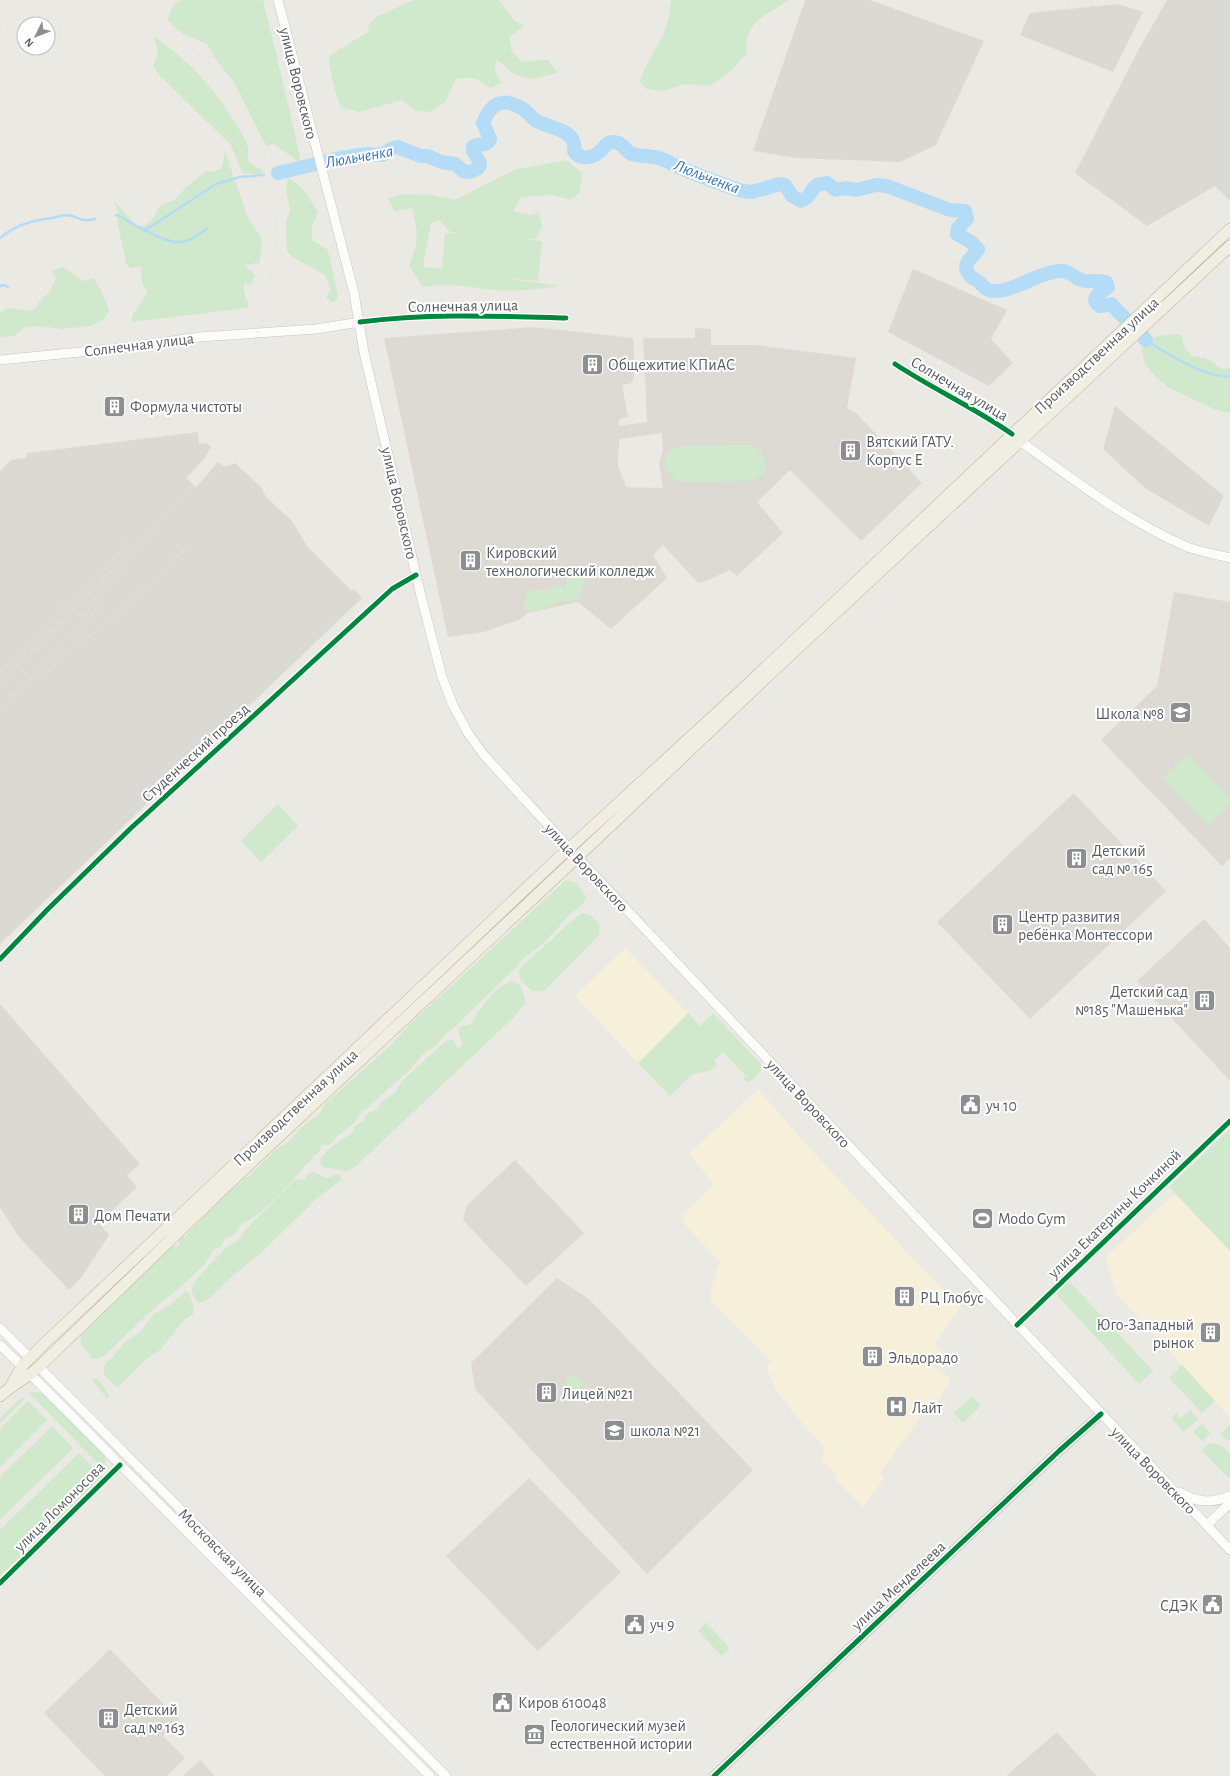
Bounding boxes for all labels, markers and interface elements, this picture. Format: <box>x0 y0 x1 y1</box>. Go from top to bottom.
north arrow <box>16 16 56 56</box>
street label: улица Воровского <box>275 25 320 141</box>
text: N <box>22 36 36 49</box>
water label: Люльченка <box>323 142 394 171</box>
water label: Люльченка <box>671 156 742 197</box>
street label: Производственная улица <box>1031 294 1163 418</box>
street label: Солнечная улица <box>408 297 518 316</box>
street label: Солнечная улица <box>83 330 195 361</box>
building icon: Общежитие КПиАС <box>580 351 606 377</box>
street label: Солнечная улица <box>907 354 1011 425</box>
place label: Общежитие КПиАС <box>608 357 735 373</box>
building icon: Формула чистоты <box>102 393 128 419</box>
place label: Формула чистоты <box>130 399 242 416</box>
place label: Вятский ГАТУ. Корпус Е <box>866 434 954 469</box>
building icon: Вятский ГАТУ. Корпус Е <box>837 437 863 463</box>
street label: улица Воровского <box>377 445 420 561</box>
place label: Кировский технологический колледж <box>485 545 655 579</box>
building icon: Кировский технологический колледж <box>458 548 484 574</box>
street label: Студенческий проезд <box>139 700 253 806</box>
school or university icon: Школа №8 <box>1167 700 1193 726</box>
place label: Школа №8 <box>1096 706 1164 722</box>
street label: улица Воровского <box>540 820 631 916</box>
place label: Детский сад № 165 <box>1092 843 1153 877</box>
building icon: Детский сад № 165 <box>1063 846 1089 872</box>
place label: Центр развития ребёнка Монтессори <box>1018 909 1153 943</box>
building icon: Центр развития ребёнка Монтессори <box>990 912 1016 938</box>
place label: Детский сад №185 "Машенька" <box>1075 984 1188 1018</box>
building icon: Детский сад №185 "Машенька" <box>1191 987 1217 1013</box>
street label: Производственная улица <box>230 1046 362 1170</box>
street label: улица Воровского <box>762 1056 853 1152</box>
public building icon: уч 10 <box>958 1092 984 1118</box>
place label: уч 10 <box>985 1098 1017 1115</box>
street label: улица Екатерины Кочкиной <box>1045 1146 1185 1283</box>
building icon: Дом Печати <box>66 1202 92 1228</box>
sports icon: Modo Gym <box>970 1205 996 1231</box>
place label: Дом Печати <box>94 1208 171 1224</box>
place label: Modo Gym <box>998 1211 1066 1228</box>
building icon: РЦ Глобус <box>892 1284 918 1310</box>
place label: РЦ Глобус <box>920 1290 984 1307</box>
place label: Юго-Западный рынок <box>1097 1317 1195 1351</box>
building icon: Юго-Западный рынок <box>1197 1320 1223 1346</box>
building icon: Эльдорадо <box>859 1344 885 1370</box>
place label: Эльдорадо <box>888 1350 958 1366</box>
building icon: Лицей №21 <box>534 1380 560 1406</box>
place label: Лицей №21 <box>562 1386 634 1402</box>
hospital icon: Лайт <box>884 1394 910 1420</box>
place label: Лайт <box>912 1400 943 1416</box>
school or university icon: школа №21 <box>601 1417 627 1443</box>
place label: школа №21 <box>630 1423 700 1439</box>
street label: улица Воровского <box>1106 1423 1199 1518</box>
street label: улица Ломоносова <box>11 1459 109 1556</box>
street label: Московская улица <box>174 1505 270 1601</box>
street label: улица Менделеева <box>848 1538 949 1635</box>
public building icon: СДЭК <box>1200 1592 1226 1618</box>
place label: СДЭК <box>1160 1598 1198 1614</box>
public building icon: уч 9 <box>622 1611 648 1637</box>
place label: уч 9 <box>649 1617 674 1634</box>
public building icon: Киров 610048 <box>490 1689 516 1715</box>
place label: Киров 610048 <box>518 1695 607 1711</box>
place label: Детский сад № 163 <box>124 1702 185 1736</box>
building icon: Детский сад № 163 <box>95 1705 121 1731</box>
place label: Геологический музей естественной истории <box>550 1718 692 1752</box>
museum icon: Геологический музей естественной истории <box>521 1721 547 1747</box>

